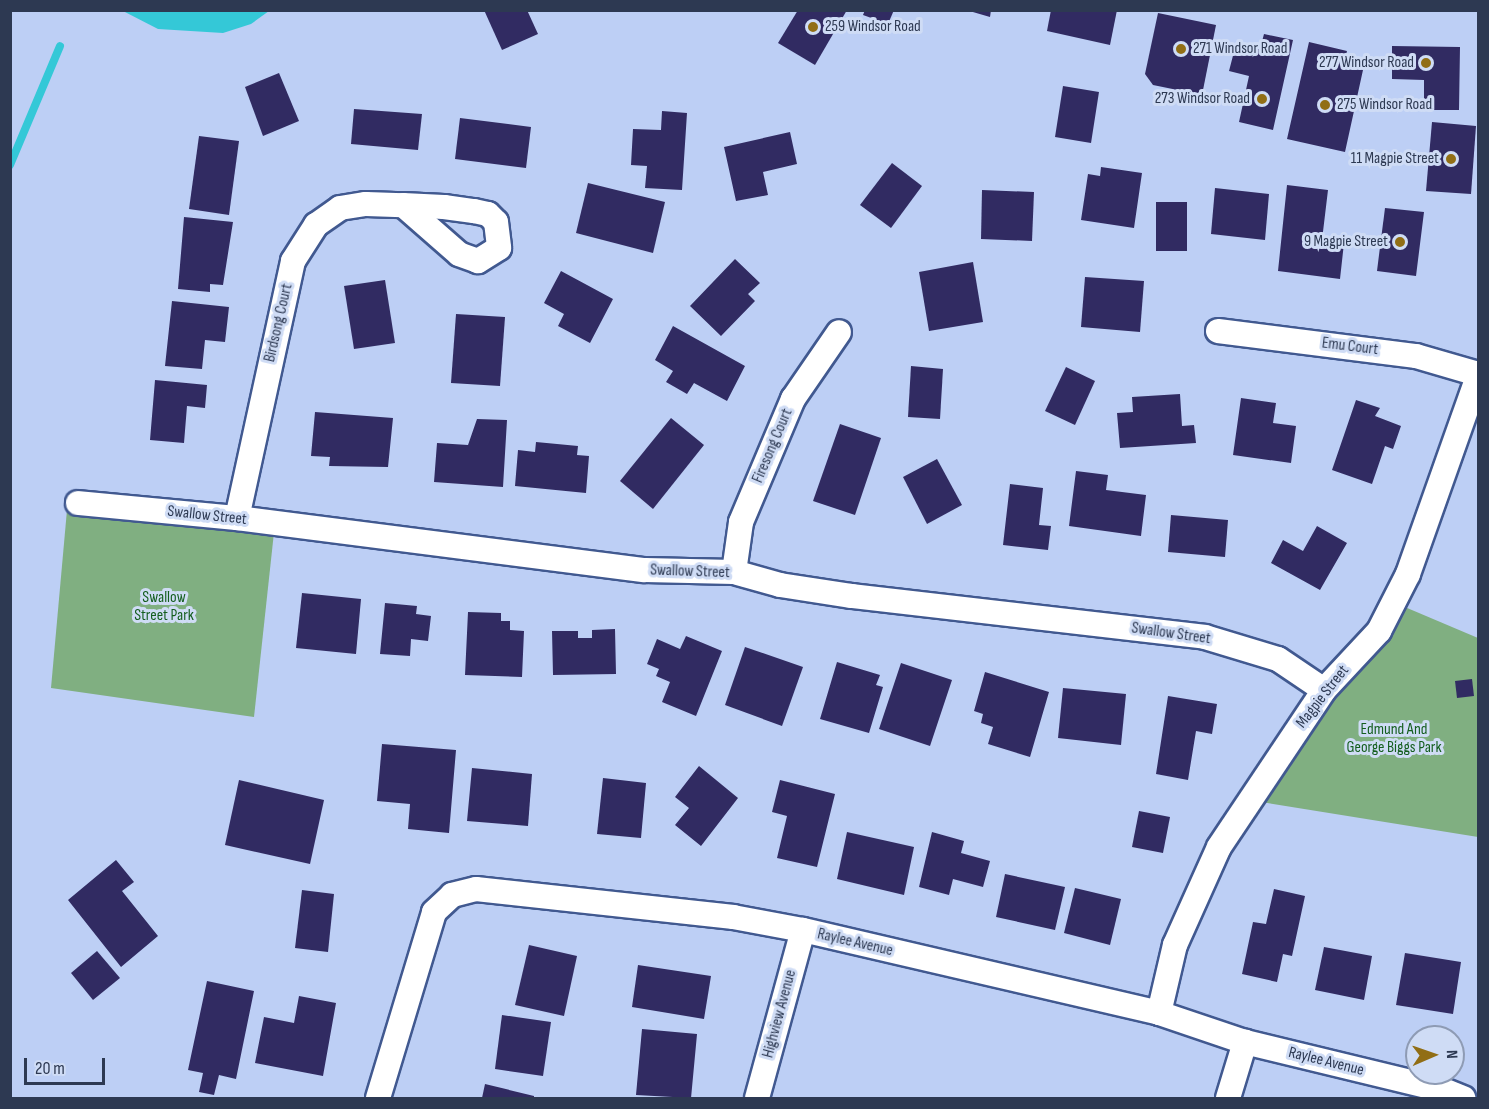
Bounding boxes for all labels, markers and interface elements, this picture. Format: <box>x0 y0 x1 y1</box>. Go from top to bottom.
place label: 259 Windsor Road <box>825 17 921 37</box>
marker: 259 Windsor Road <box>806 20 820 34</box>
place label: 271 Windsor Road <box>1193 39 1287 59</box>
marker: 271 Windsor Road <box>1174 42 1188 56</box>
place label: 277 Windsor Road <box>1319 53 1414 73</box>
marker: 277 Windsor Road <box>1419 56 1433 70</box>
place label: 273 Windsor Road <box>1155 89 1250 109</box>
marker: 273 Windsor Road <box>1255 92 1269 106</box>
place label: 275 Windsor Road <box>1337 95 1432 115</box>
marker: 275 Windsor Road <box>1318 98 1332 112</box>
place label: 11 Magpie Street <box>1351 149 1439 169</box>
marker: 11 Magpie Street <box>1444 152 1458 166</box>
place label: 9 Magpie Street <box>1304 232 1388 252</box>
marker: 9 Magpie Street <box>1393 235 1407 249</box>
street label: Birdsong Court <box>261 282 297 364</box>
street label: Emu Court <box>1321 334 1379 360</box>
street label: Firesong Court <box>749 406 797 486</box>
street label: Swallow Street <box>166 502 248 530</box>
street label: Swallow Street <box>650 561 730 583</box>
park label: Swallow Street Park <box>134 588 194 626</box>
street label: Swallow Street <box>1130 619 1212 649</box>
street label: Magpie Street <box>1293 662 1353 732</box>
park label: Edmund And George Biggs Park <box>1346 720 1442 758</box>
street label: Raylee Avenue <box>815 925 895 961</box>
street label: Highview Avenue <box>759 968 801 1060</box>
north arrow <box>1405 1025 1465 1085</box>
street label: Raylee Avenue <box>1286 1043 1366 1081</box>
scale bar <box>27 1046 108 1084</box>
text: N <box>1442 1050 1461 1059</box>
text: 20 m <box>35 1058 65 1079</box>

